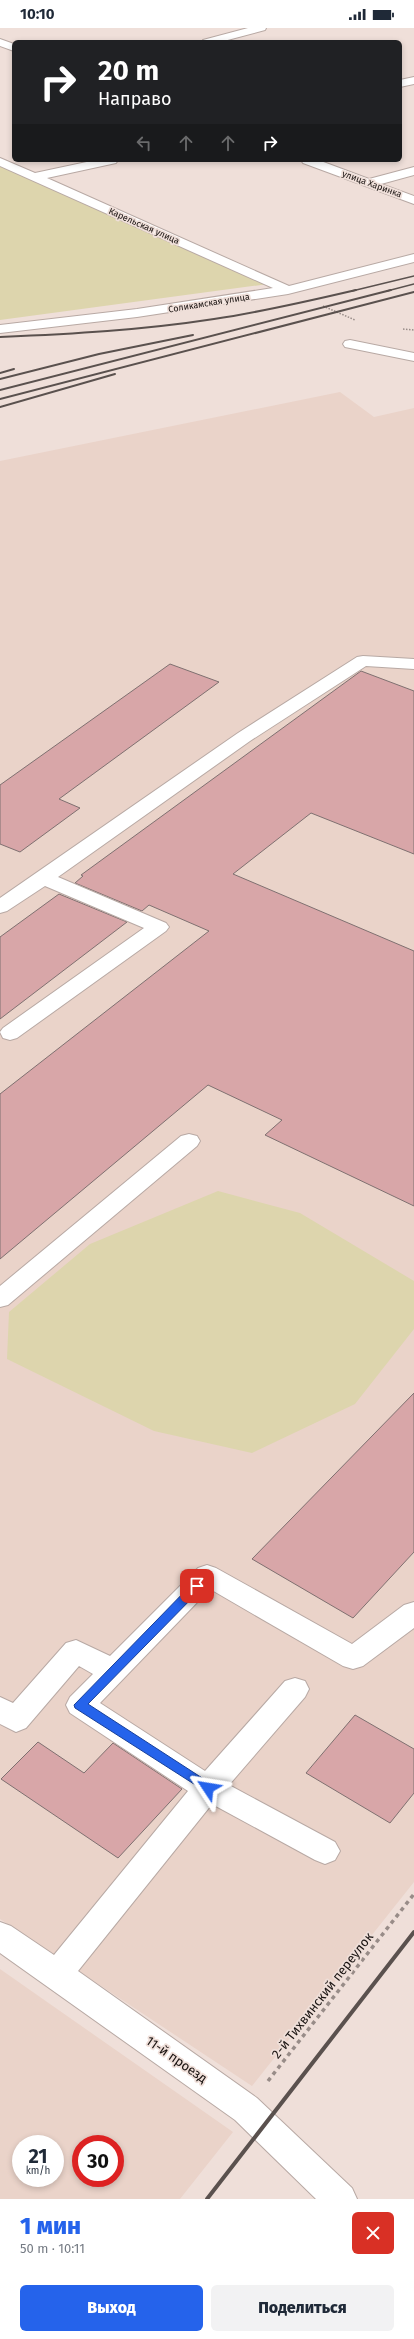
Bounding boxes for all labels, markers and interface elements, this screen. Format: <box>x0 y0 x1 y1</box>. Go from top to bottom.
text: 10:10 <box>20 5 55 23</box>
text: 20 m <box>98 54 159 87</box>
icon: right <box>32 56 84 108</box>
text: Направо <box>98 88 172 110</box>
icon: left <box>133 132 155 154</box>
icon: ahead <box>175 132 197 154</box>
icon: ahead <box>217 132 239 154</box>
icon: right <box>259 132 281 154</box>
street label: улица Харинка <box>341 169 403 199</box>
street label: Карельская улица <box>107 206 181 246</box>
street label: Соликамская улица <box>168 292 250 314</box>
pin <box>180 1569 214 1603</box>
icon: arrive <box>186 1575 208 1597</box>
position arrow <box>187 1767 229 1809</box>
street label: 2-й Тихвинский переулок <box>269 1929 376 2061</box>
street label: 11-й проезд <box>143 2033 210 2086</box>
speed limit sign: 30 <box>72 2135 124 2187</box>
text: 21 <box>28 2144 48 2168</box>
text: km/h <box>26 2165 50 2177</box>
text: 1 мин <box>20 2212 81 2240</box>
button: close <box>352 2212 394 2254</box>
text: 50 m · 10:11 <box>20 2241 85 2256</box>
button: Выход <box>20 2285 203 2331</box>
button: Поделиться <box>211 2285 394 2331</box>

